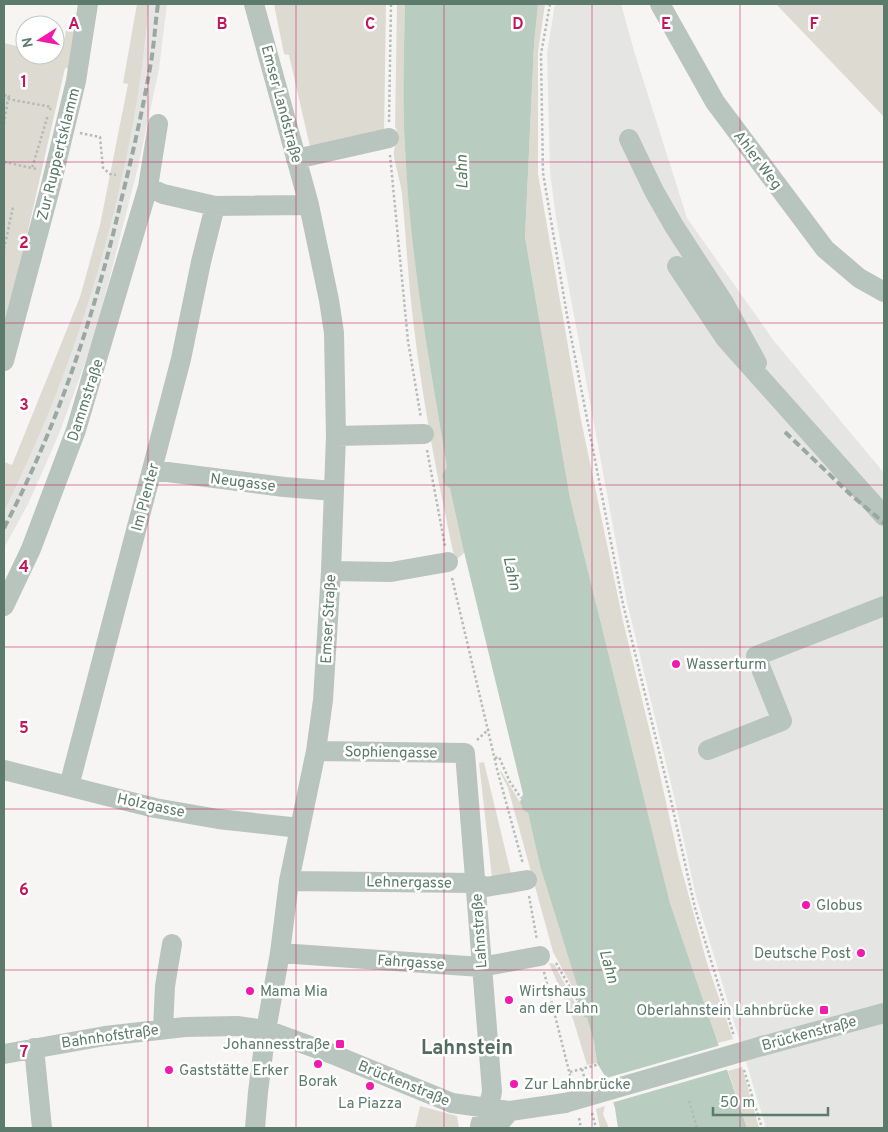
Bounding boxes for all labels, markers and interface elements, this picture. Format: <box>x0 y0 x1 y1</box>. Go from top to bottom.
north arrow <box>15 15 65 65</box>
text: A <box>68 15 80 35</box>
text: B <box>216 15 228 35</box>
text: C <box>365 15 375 35</box>
text: D <box>512 15 524 35</box>
text: E <box>661 15 671 35</box>
text: F <box>809 15 819 35</box>
text: N <box>19 36 38 49</box>
street label: Emser Landstraße <box>256 43 305 165</box>
text: 1 <box>21 73 27 93</box>
street label: Zur Ruppertsklamm <box>34 86 85 222</box>
street label: Ahler Weg <box>728 128 785 194</box>
water label: Lahn <box>452 154 474 189</box>
text: 2 <box>19 234 29 254</box>
street label: Dammstraße <box>64 357 109 444</box>
text: 3 <box>19 396 29 416</box>
street label: Im Plenter <box>128 461 165 534</box>
street label: Neugasse <box>209 470 276 497</box>
water label: Lahn <box>498 555 524 593</box>
text: 4 <box>19 558 29 578</box>
street label: Emser Straße <box>318 574 341 664</box>
place label: Wasserturm <box>686 656 767 675</box>
marker: Wasserturm <box>670 658 682 670</box>
text: 5 <box>19 719 29 739</box>
street label: Sophiengasse <box>344 743 438 764</box>
street label: Holzgasse <box>115 790 186 823</box>
street label: Lehnergasse <box>366 873 452 894</box>
text: 6 <box>19 881 29 901</box>
street label: Lahnstraße <box>468 893 493 969</box>
place label: Globus <box>816 897 863 916</box>
marker: Globus <box>800 899 812 911</box>
place label: Deutsche Post <box>754 945 851 964</box>
water label: Lahn <box>594 947 622 986</box>
marker: Deutsche Post <box>855 947 867 959</box>
street label: Fahrgasse <box>376 952 445 975</box>
place label: Mama Mia <box>260 983 328 1002</box>
place label: Wirtshaus an der Lahn <box>519 983 598 1019</box>
marker: Mama Mia <box>244 985 256 997</box>
marker: Wirtshaus an der Lahn <box>503 994 515 1006</box>
place label: Oberlahnstein Lahnbrücke <box>636 1002 814 1021</box>
marker: Oberlahnstein Lahnbrücke <box>818 1004 830 1016</box>
street label: Brückenstraße <box>760 1013 859 1056</box>
street label: Bahnhofstraße <box>60 1021 160 1054</box>
place label: Johannesstraße <box>223 1036 330 1055</box>
district label: Lahnstein <box>421 1036 513 1062</box>
marker: Johannesstraße <box>334 1038 346 1050</box>
text: 7 <box>20 1043 28 1063</box>
street label: Brückenstraße <box>355 1057 452 1111</box>
marker: Borak <box>312 1058 324 1070</box>
place label: Gaststätte Erker <box>179 1062 289 1081</box>
marker: Gaststätte Erker <box>163 1064 175 1076</box>
place label: Borak <box>298 1073 338 1092</box>
place label: Zur Lahnbrücke <box>524 1076 631 1095</box>
marker: Zur Lahnbrücke <box>508 1078 520 1090</box>
marker: La Piazza <box>364 1080 376 1092</box>
scale bar <box>713 1084 828 1116</box>
text: 50 m <box>720 1094 755 1113</box>
place label: La Piazza <box>338 1095 402 1114</box>

